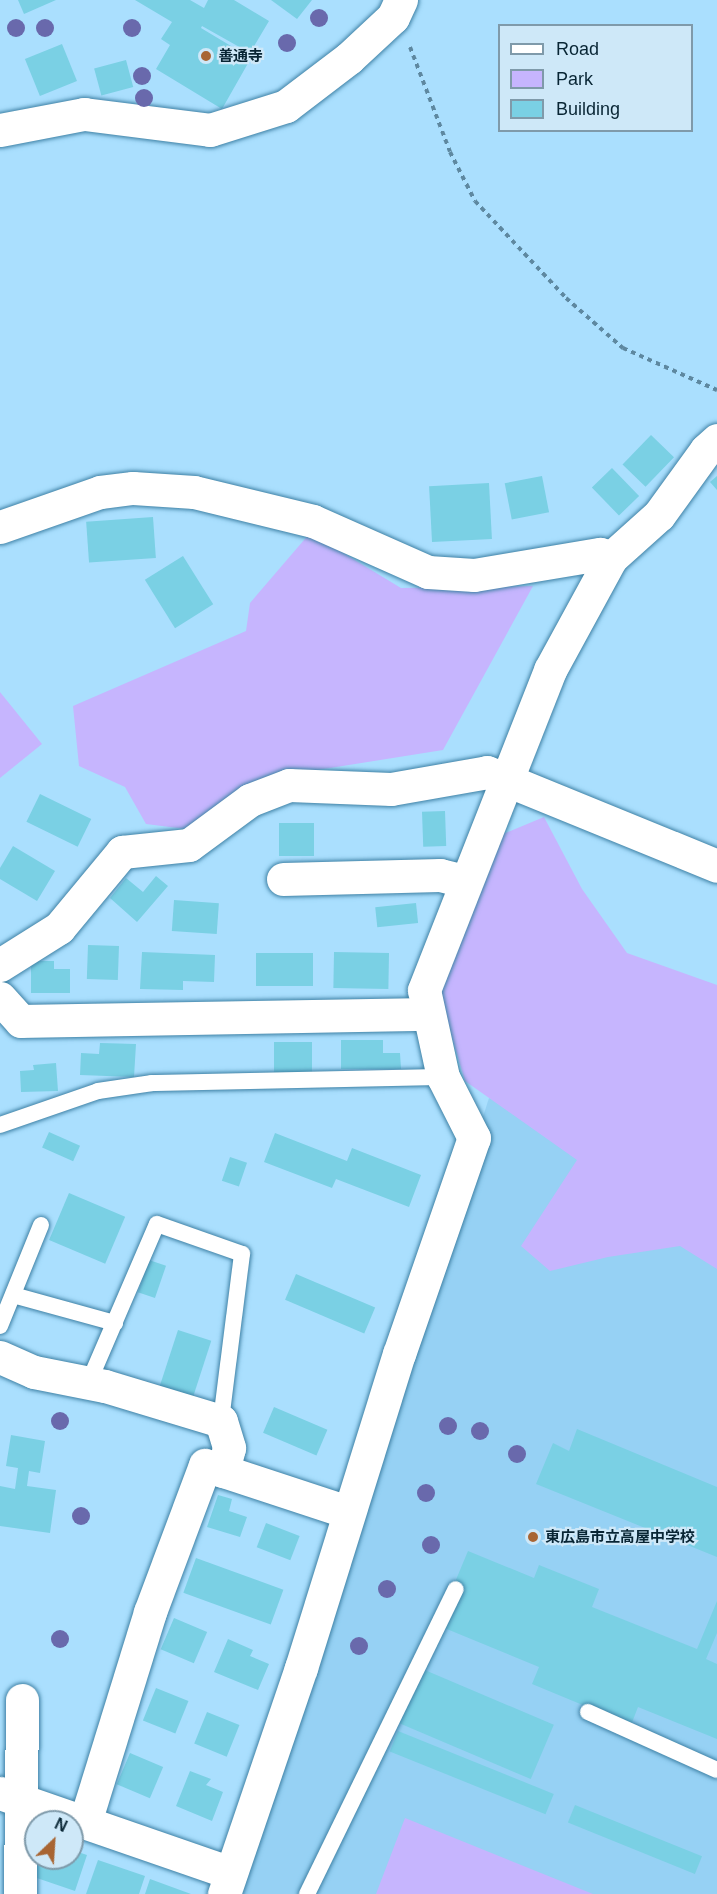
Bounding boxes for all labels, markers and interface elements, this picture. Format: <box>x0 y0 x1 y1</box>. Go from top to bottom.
legend <box>498 24 693 132</box>
text: Road <box>556 39 599 59</box>
place label: 善通寺 <box>218 47 263 65</box>
marker: 善通寺 <box>199 49 213 63</box>
text: Park <box>556 69 593 89</box>
text: Building <box>556 99 620 119</box>
place label: 東広島市立高屋中学校 <box>545 1528 695 1546</box>
marker: 東広島市立高屋中学校 <box>526 1530 540 1544</box>
north arrow <box>24 1810 84 1870</box>
text: N <box>52 1815 70 1835</box>

